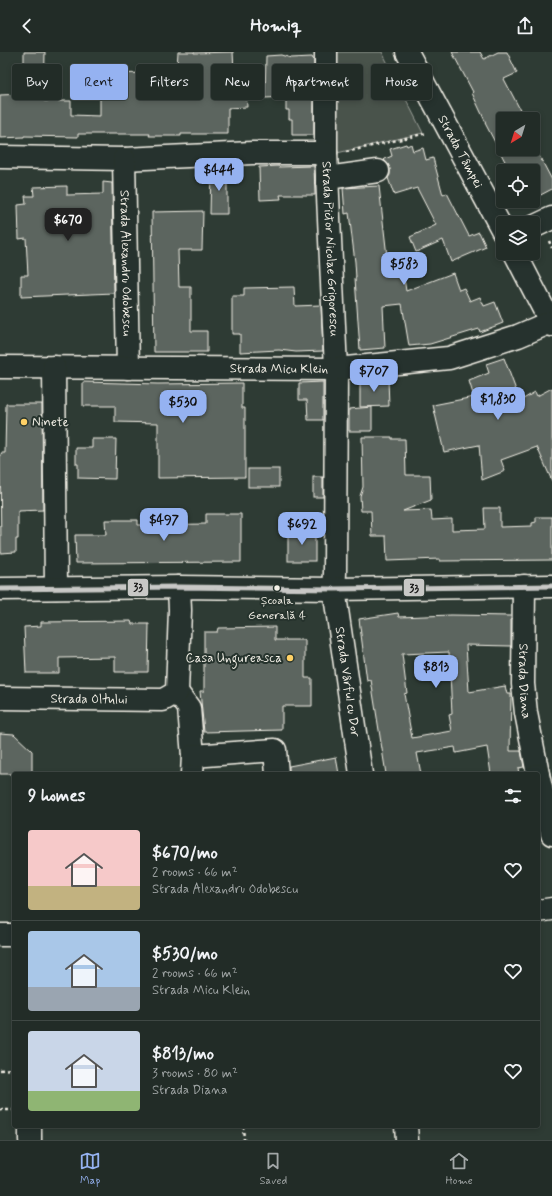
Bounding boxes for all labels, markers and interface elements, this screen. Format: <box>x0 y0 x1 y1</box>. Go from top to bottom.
text: Homiq <box>250 14 302 38</box>
icon: back <box>16 15 38 37</box>
icon: share <box>514 15 536 37</box>
chip: Buy <box>12 64 62 100</box>
chip: Rent <box>70 64 128 100</box>
chip: Filters <box>136 64 203 100</box>
chip: New <box>211 64 264 100</box>
chip: Apartment <box>272 64 363 100</box>
chip: House <box>371 64 432 100</box>
street label: Strada Tâmpei <box>434 112 487 191</box>
north arrow <box>496 112 540 156</box>
map controls <box>496 112 540 260</box>
pin: $444 <box>195 158 243 192</box>
street label: Strada Pictor Nicolae Grigorescu <box>318 161 343 337</box>
text: $444 <box>204 162 234 179</box>
button: locate <box>496 164 540 208</box>
street label: Strada Alexandru Odobescu <box>116 190 136 336</box>
pin: $670 <box>44 208 92 242</box>
text: $670 <box>54 212 82 229</box>
button: layers <box>496 216 540 260</box>
pin: $583 <box>380 252 428 286</box>
text: $583 <box>390 256 418 273</box>
pin: $707 <box>350 359 398 393</box>
street label: Strada Micu Klein <box>230 360 328 377</box>
text: $707 <box>359 363 389 380</box>
pin: $1,830 <box>465 387 531 421</box>
pin: $530 <box>159 390 207 424</box>
text: $1,830 <box>480 391 516 408</box>
text: $530 <box>169 394 197 411</box>
place label: Ninete <box>32 414 69 431</box>
marker: Ninete <box>19 417 29 427</box>
pin: $497 <box>140 508 188 542</box>
text: $497 <box>149 512 179 529</box>
pin: $692 <box>278 512 326 546</box>
text: $692 <box>287 516 317 533</box>
line badge: 33 <box>127 578 149 597</box>
line badge: 33 <box>403 578 425 597</box>
text: 33 <box>133 581 143 595</box>
text: 33 <box>409 582 419 596</box>
marker: Școala Generală 4 <box>272 583 282 593</box>
place label: Școala Generală 4 <box>248 593 306 624</box>
street label: Strada Vârful cu Dor <box>331 625 364 739</box>
street label: Strada Diana <box>515 643 535 720</box>
place label: Casa Ungureasca <box>185 650 282 669</box>
marker: Casa Ungureasca <box>285 653 295 663</box>
pin: $813 <box>412 655 460 689</box>
text: $813 <box>423 659 449 676</box>
street label: Strada Oltului <box>50 690 128 708</box>
text: 9 homes <box>28 785 85 807</box>
icon: filters <box>502 785 524 807</box>
text: $670/mo <box>152 842 218 864</box>
icon: home <box>60 846 108 894</box>
icon: heart <box>502 859 524 881</box>
text: 2 rooms · 66 m² <box>152 864 237 881</box>
text: Strada Alexandru Odobescu <box>152 881 298 898</box>
text: $530/mo <box>152 943 218 965</box>
icon: home <box>60 947 108 995</box>
icon: heart <box>502 960 524 982</box>
text: 2 rooms · 66 m² <box>152 965 237 982</box>
text: Strada Micu Klein <box>152 982 250 999</box>
text: $813/mo <box>152 1043 214 1065</box>
icon: home <box>60 1047 108 1095</box>
icon: heart <box>502 1060 524 1082</box>
text: 3 rooms · 80 m² <box>152 1065 238 1082</box>
text: Strada Diana <box>152 1082 227 1099</box>
tab: Map <box>79 1150 101 1188</box>
tab: Saved <box>259 1150 287 1188</box>
tab: Home <box>446 1150 473 1188</box>

